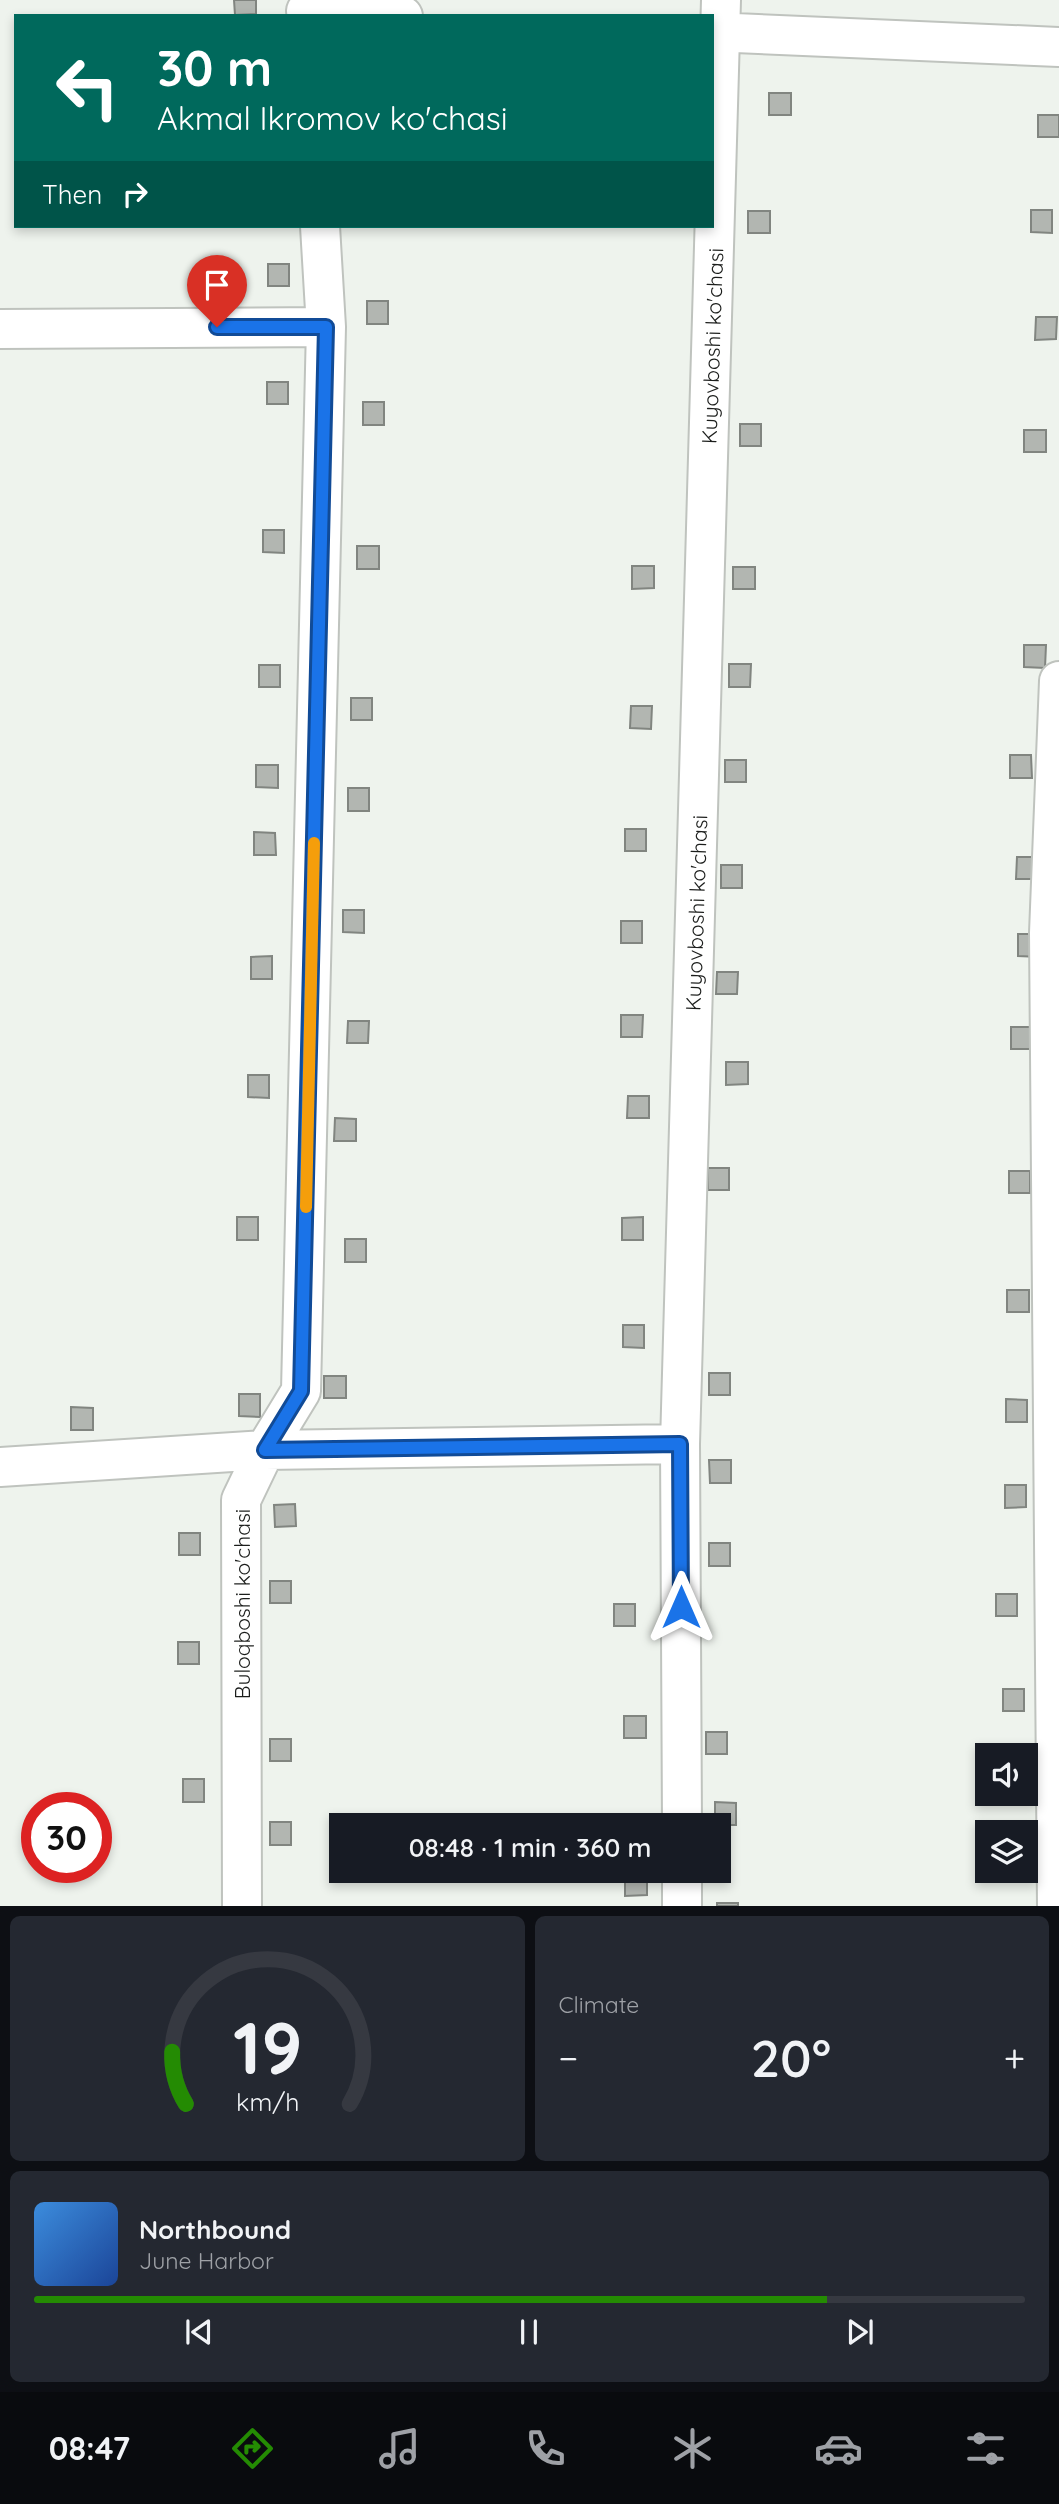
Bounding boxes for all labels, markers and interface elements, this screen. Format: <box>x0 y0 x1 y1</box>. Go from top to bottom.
text: 30 m <box>157 37 272 98</box>
icon: left <box>42 42 133 133</box>
text: Akmal Ikromov ko'chasi <box>157 98 508 138</box>
icon: right <box>116 175 154 213</box>
text: Then <box>42 178 102 211</box>
street label: Kuyovboshi ko'chasi <box>696 248 728 444</box>
pin <box>187 255 247 327</box>
icon: arrive <box>198 266 236 304</box>
street label: Kuyovboshi ko'chasi <box>680 815 712 1011</box>
street label: Buloqboshi ko'chasi <box>229 1509 255 1699</box>
position arrow <box>644 1570 718 1644</box>
map controls <box>975 1743 1038 1883</box>
button: sound <box>975 1743 1038 1806</box>
speed limit sign: 30 <box>21 1792 112 1883</box>
button: layers <box>975 1820 1038 1883</box>
text: 08:48 · 1 min · 360 m <box>409 1831 651 1864</box>
text: Climate <box>559 1990 639 2019</box>
text: 19 <box>232 2002 302 2093</box>
text: 20° <box>751 2025 831 2090</box>
text: − <box>559 2034 578 2082</box>
text: + <box>1004 2034 1025 2082</box>
text: km/h <box>236 2086 299 2117</box>
text: Northbound <box>139 2213 291 2246</box>
text: June Harbor <box>139 2246 274 2275</box>
icon: previous <box>180 2313 218 2351</box>
icon: pause <box>510 2313 548 2351</box>
icon: next <box>841 2313 879 2351</box>
icon: directions <box>228 2424 277 2473</box>
icon: music <box>375 2424 424 2473</box>
icon: phone <box>521 2424 570 2473</box>
icon: climate <box>668 2424 717 2473</box>
icon: car <box>814 2424 863 2473</box>
icon: filters <box>961 2424 1010 2473</box>
text: 08:47 <box>49 2428 130 2468</box>

